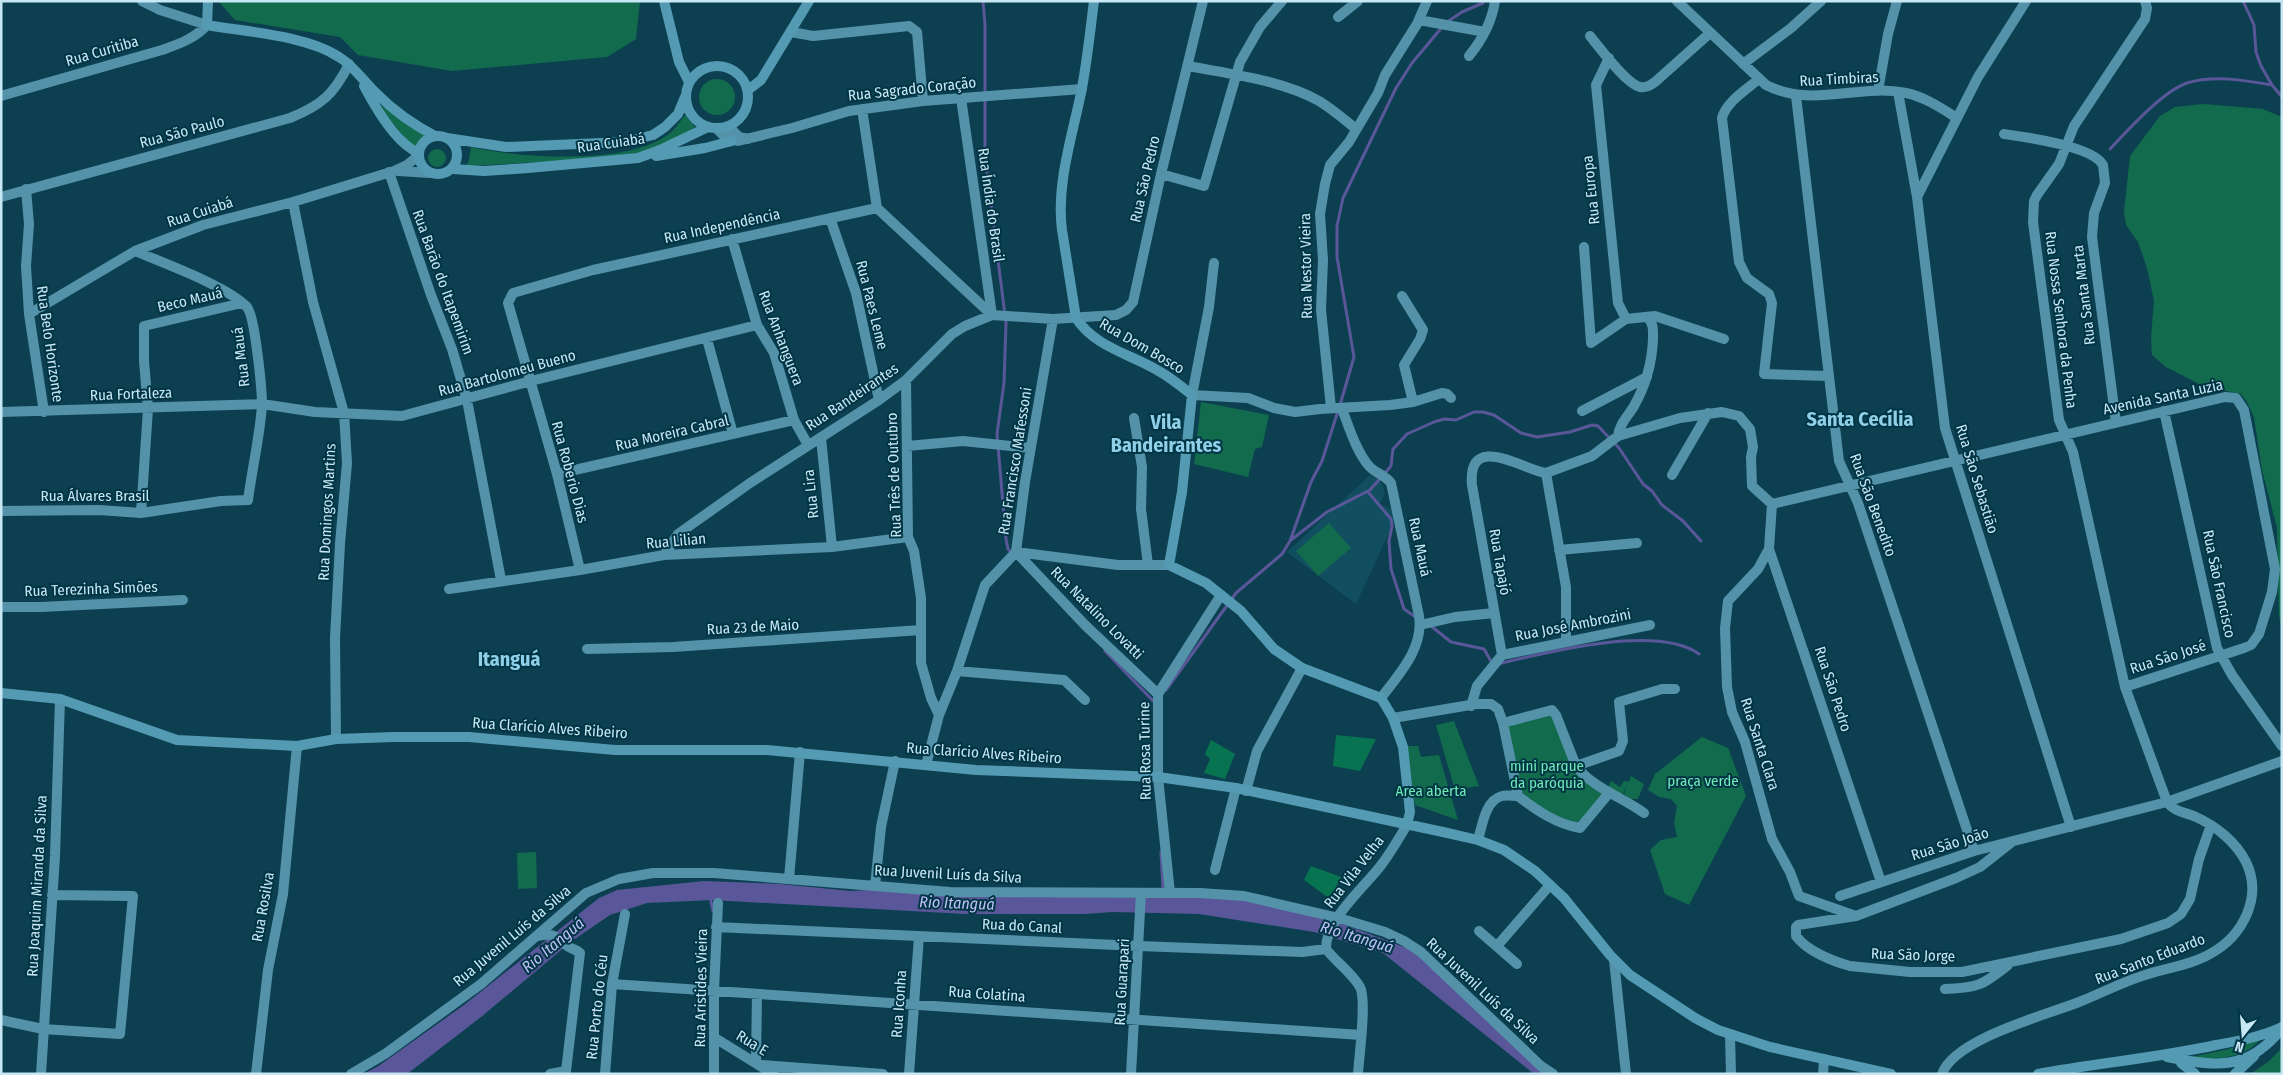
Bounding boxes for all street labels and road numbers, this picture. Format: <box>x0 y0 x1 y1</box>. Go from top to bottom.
street label: Rua Curitiba <box>63 32 141 70</box>
street label: Rua Timbiras <box>1799 68 1879 90</box>
street label: Rua Sagrado Coração <box>847 73 977 105</box>
street label: Rua São Paulo <box>138 112 227 152</box>
street label: Rua Cuiabá <box>576 129 646 157</box>
street label: Rua São Pedro <box>1126 134 1164 224</box>
street label: Rua Índia do Brasil <box>974 147 1008 263</box>
street label: Rua Europa <box>1578 155 1604 225</box>
street label: Rua Cuiabá <box>165 193 235 231</box>
street label: Rua Independência <box>662 205 782 247</box>
street label: Rua Barão do Itapemirim <box>408 207 478 357</box>
street label: Rua Nestor Vieira <box>1296 213 1316 319</box>
street label: Rua Nossa Senhora da Penha <box>2041 230 2081 410</box>
street label: Rua Santa Marta <box>2069 244 2099 346</box>
street label: Rua Paes Leme <box>852 259 892 351</box>
street label: Beco Mauá <box>156 284 224 316</box>
street label: Rua Belo Horizonte <box>33 285 67 403</box>
street label: Rua Anhanguera <box>755 288 807 388</box>
street label: Rua Dom Bosco <box>1096 314 1188 378</box>
street label: Rua Mauá <box>228 326 254 388</box>
street label: Rua Bartolomeu Bueno <box>436 346 578 400</box>
street label: Rua Bandeirantes <box>802 359 902 435</box>
street label: Avenida Santa Luzia <box>2101 375 2225 419</box>
street label: Rua Fortaleza <box>90 384 172 404</box>
street label: Rua Francisco Mafessoni <box>994 386 1036 536</box>
street label: Rua Moreira Cabral <box>614 411 730 455</box>
street label: Rua Três de Outubro <box>883 412 905 538</box>
street label: Rua Roberio Dias <box>548 419 592 525</box>
street label: Rua São Sebastião <box>1952 422 2002 536</box>
street label: Rua Domingos Martins <box>314 443 340 581</box>
street label: Rua São Benedito <box>1846 451 1900 559</box>
street label: Rua Lira <box>799 468 823 520</box>
street label: Rua Álvares Brasil <box>41 487 150 505</box>
street label: Rua Mauá <box>1405 516 1435 578</box>
street label: Rua Tapajó <box>1485 527 1515 597</box>
street label: Rua São Francisco <box>2199 528 2239 640</box>
street label: Rua Lilian <box>645 529 707 553</box>
street label: Rua Natalino Lovatti <box>1047 563 1147 663</box>
street label: Rua Terezinha Simões <box>24 578 158 600</box>
street label: Rua José Ambrozini <box>1514 605 1632 645</box>
street label: Rua 23 de Maio <box>706 616 800 638</box>
street label: Rua São José <box>2128 636 2208 678</box>
street label: Rua São Pedro <box>1811 644 1855 734</box>
street label: Rua Santa Clara <box>1737 696 1783 792</box>
street label: Rua Rosa Turine <box>1135 702 1155 800</box>
street label: Rua Clarício Alves Ribeiro <box>472 714 628 742</box>
street label: Rua Clarício Alves Ribeiro <box>906 739 1062 767</box>
street label: Rua Joaquim Miranda da Silva <box>23 795 51 977</box>
street label: Rua São João <box>1909 824 1991 864</box>
street label: Rua Vila Velha <box>1320 832 1388 912</box>
street label: Rua Juvenil Luís da Silva <box>874 861 1022 887</box>
street label: Rua Rosilva <box>248 871 278 943</box>
street label: Rua Juvenil Luís da Silva <box>450 882 574 990</box>
street label: Rua do Canal <box>981 915 1063 937</box>
street label: Rua Aristides Vieira <box>691 928 711 1048</box>
street label: Rua Santo Eduardo <box>2092 930 2208 988</box>
street label: Rua Juvenil Luís da Silva <box>1423 934 1543 1048</box>
street label: Rua Guarapari <box>1111 938 1133 1026</box>
street label: Rua São Jorge <box>1871 945 1955 965</box>
street label: Rua Porto do Céu <box>583 954 611 1060</box>
street label: Rua Iconha <box>888 969 910 1039</box>
street label: Rua Colatina <box>948 982 1026 1006</box>
street label: Rua E <box>733 1027 771 1059</box>

